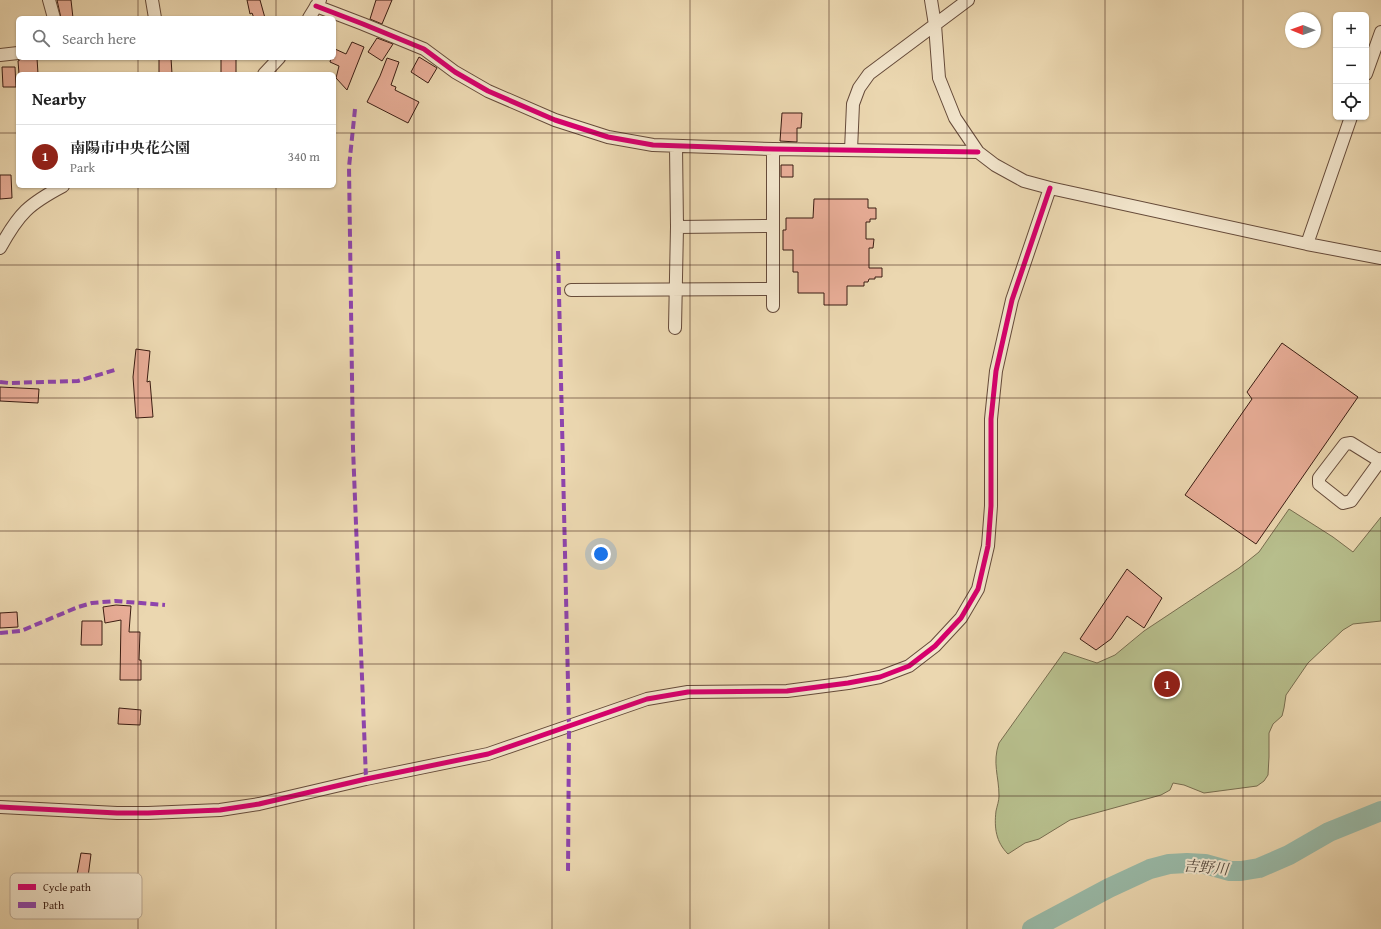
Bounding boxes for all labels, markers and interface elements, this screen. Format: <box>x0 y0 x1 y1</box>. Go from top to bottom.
north arrow <box>1285 12 1321 48</box>
map controls <box>1333 12 1369 120</box>
button: + <box>1333 12 1369 48</box>
search box <box>16 16 336 60</box>
icon: search <box>30 27 52 49</box>
text: Search here <box>62 28 136 49</box>
button: − <box>1333 48 1369 84</box>
button: locate <box>1333 84 1369 120</box>
text: Nearby <box>32 86 86 111</box>
text: 南陽市中央花公園 <box>70 137 190 158</box>
text: 1 <box>42 147 48 166</box>
text: 340 m <box>288 147 320 166</box>
text: Park <box>70 158 95 177</box>
your location <box>591 544 611 564</box>
pin: 1 <box>1154 669 1180 699</box>
water label: 吉野川 <box>1183 855 1231 880</box>
legend <box>10 873 142 919</box>
text: Cycle path <box>43 879 92 895</box>
text: Path <box>43 897 65 913</box>

